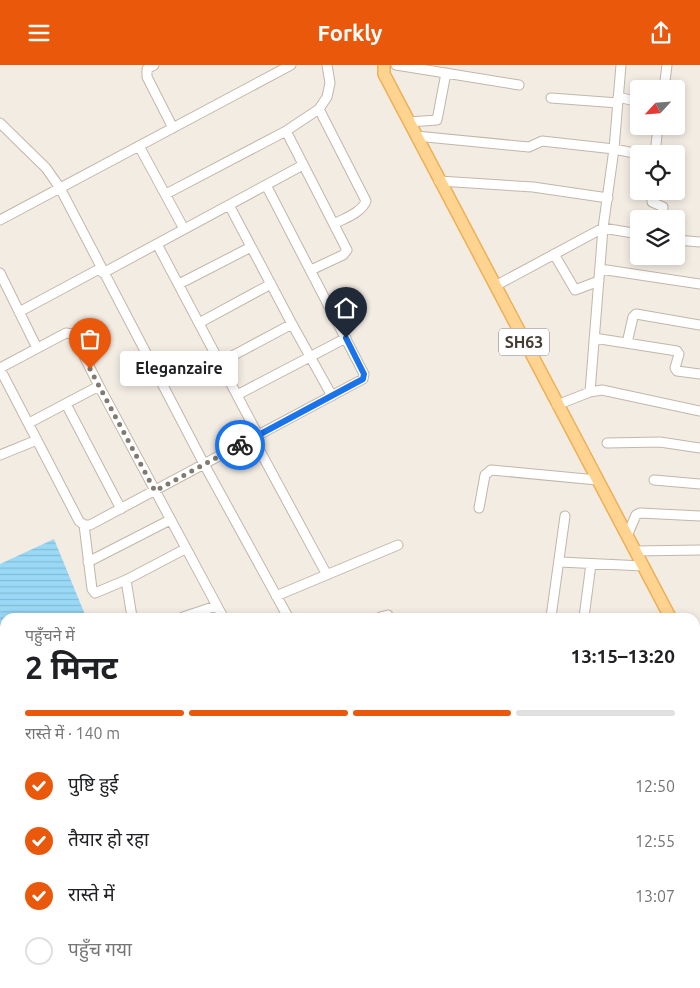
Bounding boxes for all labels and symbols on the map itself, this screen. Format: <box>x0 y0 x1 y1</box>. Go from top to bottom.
north arrow <box>630 80 685 135</box>
pin <box>325 287 367 338</box>
pin <box>69 318 111 369</box>
road number: SH63 <box>499 329 549 355</box>
callout: Eleganzaire <box>120 351 238 387</box>
courier <box>215 420 265 470</box>

